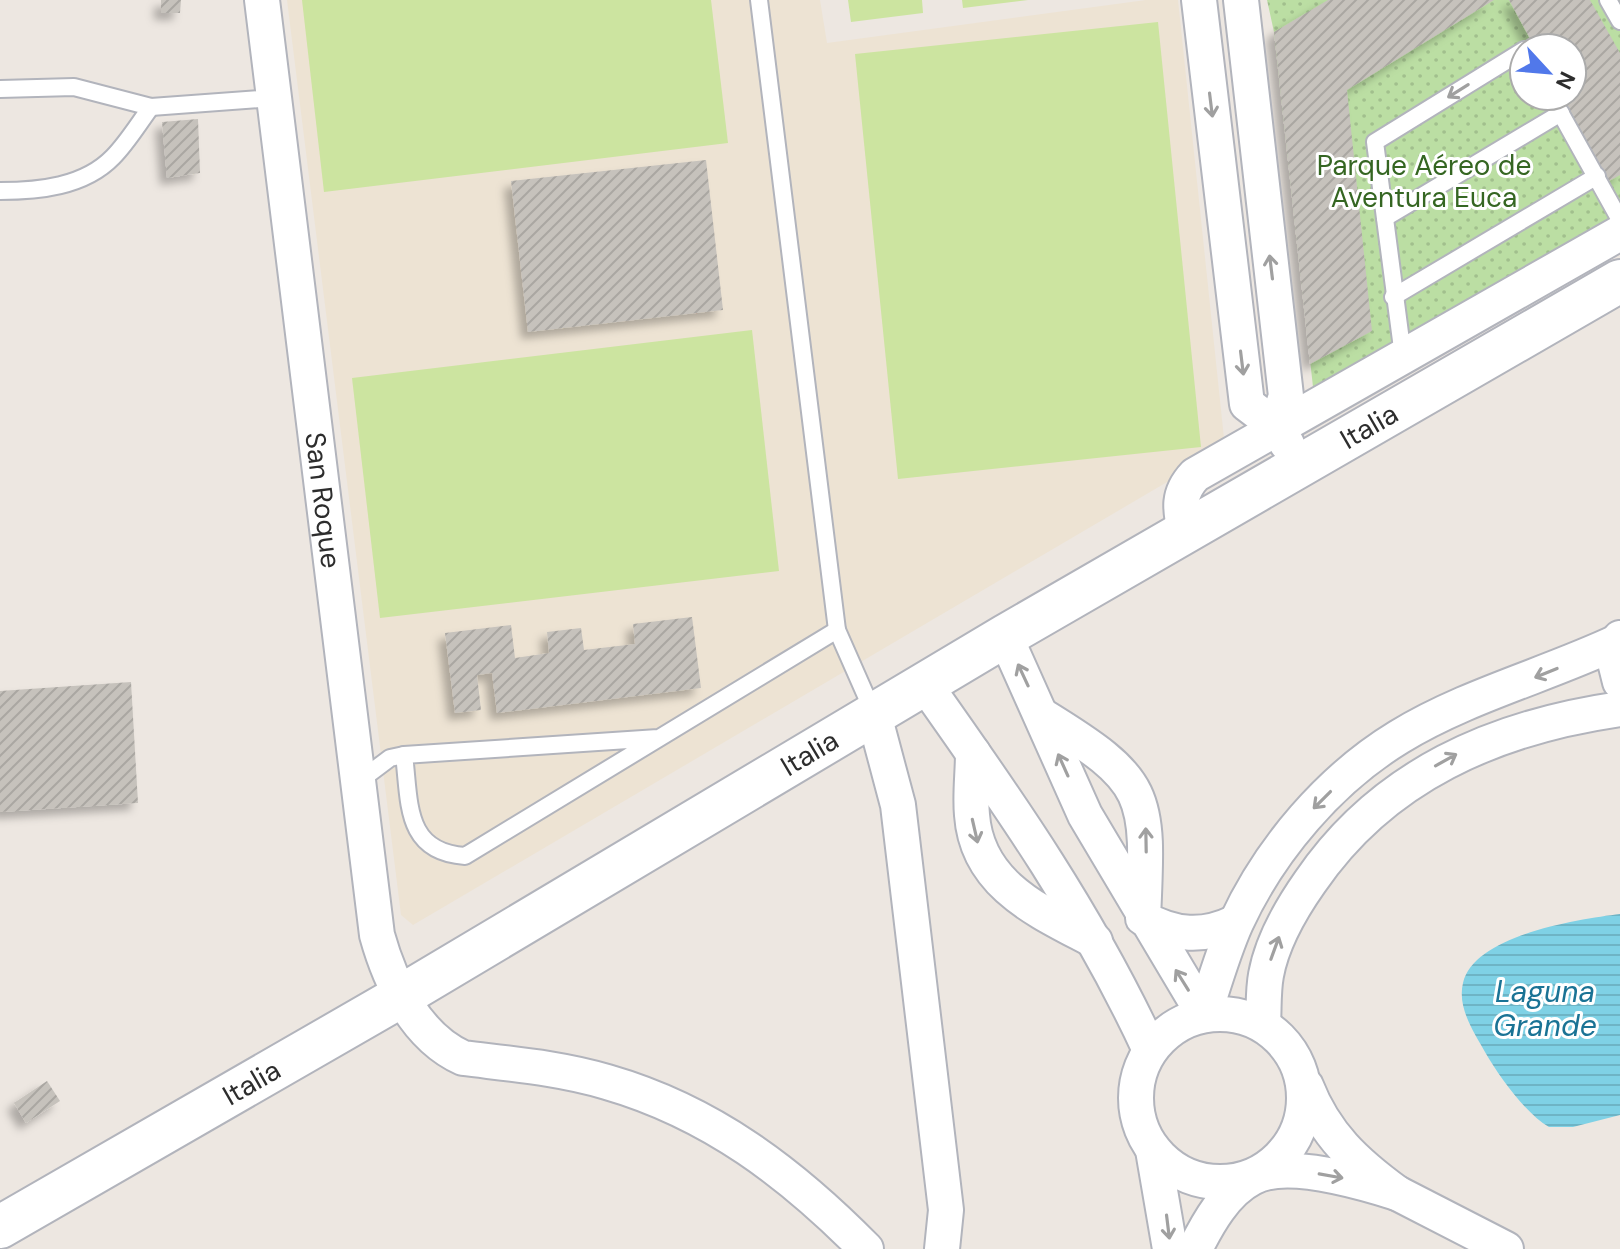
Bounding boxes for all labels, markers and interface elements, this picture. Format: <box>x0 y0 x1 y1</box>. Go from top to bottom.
north arrow <box>1508 32 1588 112</box>
text: N <box>1549 67 1582 94</box>
one-way arrow <box>1447 83 1469 99</box>
one-way arrow <box>1204 91 1219 118</box>
park label: Parque Aéreo de Aventura Euca <box>1317 147 1531 216</box>
one-way arrow <box>1264 254 1279 281</box>
one-way arrow <box>1235 350 1250 376</box>
street label: Italia <box>1333 395 1404 457</box>
street label: San Roque <box>297 430 350 570</box>
one-way arrow <box>1015 664 1030 688</box>
one-way arrow <box>1534 667 1559 682</box>
street label: Italia <box>774 721 845 784</box>
one-way arrow <box>1434 752 1457 768</box>
one-way arrow <box>1055 753 1070 777</box>
one-way arrow <box>1313 790 1332 809</box>
one-way arrow <box>968 817 983 843</box>
one-way arrow <box>1138 827 1154 854</box>
one-way arrow <box>1269 936 1283 961</box>
one-way arrow <box>1174 970 1191 992</box>
water label: Laguna Grande <box>1493 972 1597 1045</box>
street label: Italia <box>216 1051 287 1114</box>
one-way arrow <box>1318 1170 1343 1185</box>
one-way arrow <box>1160 1213 1175 1240</box>

